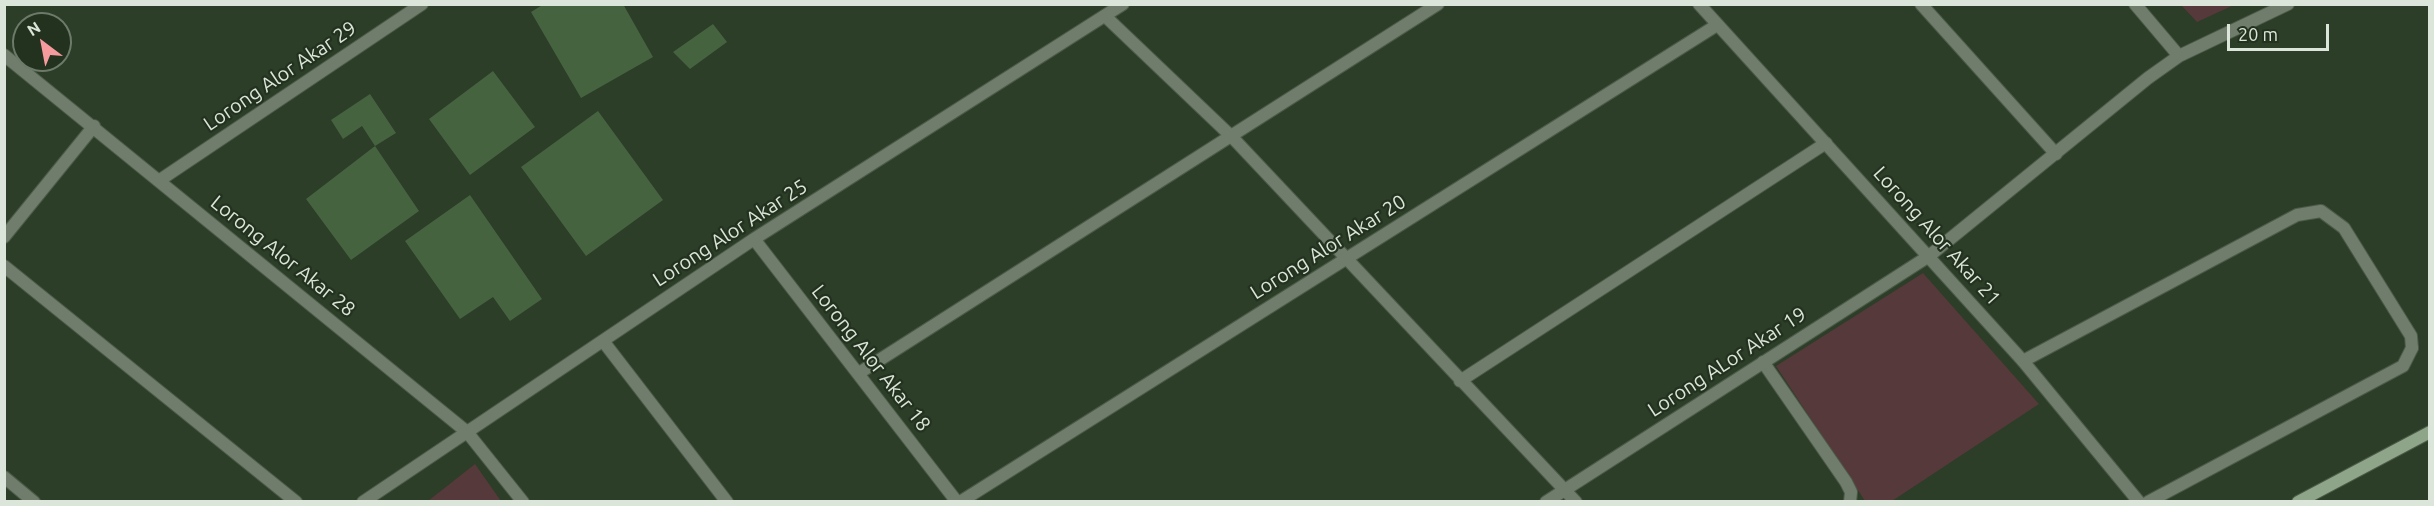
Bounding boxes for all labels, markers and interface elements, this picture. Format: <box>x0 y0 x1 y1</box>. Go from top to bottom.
north arrow <box>12 12 72 72</box>
scale bar <box>2230 12 2332 50</box>
street label: Lorong Alor Akar 29 <box>199 16 361 136</box>
text: N <box>24 18 43 39</box>
text: 20 m <box>2238 24 2278 44</box>
street label: Lorong Alor Akar 21 <box>1868 162 2006 310</box>
street label: Lorong Alor Akar 25 <box>648 174 812 292</box>
street label: Lorong Alor Akar 20 <box>1246 189 1410 305</box>
street label: Lorong Alor Akar 28 <box>206 190 360 322</box>
street label: Lorong Alor Akar 18 <box>806 280 936 436</box>
street label: Lorong ALor Akar 19 <box>1643 302 1811 422</box>

